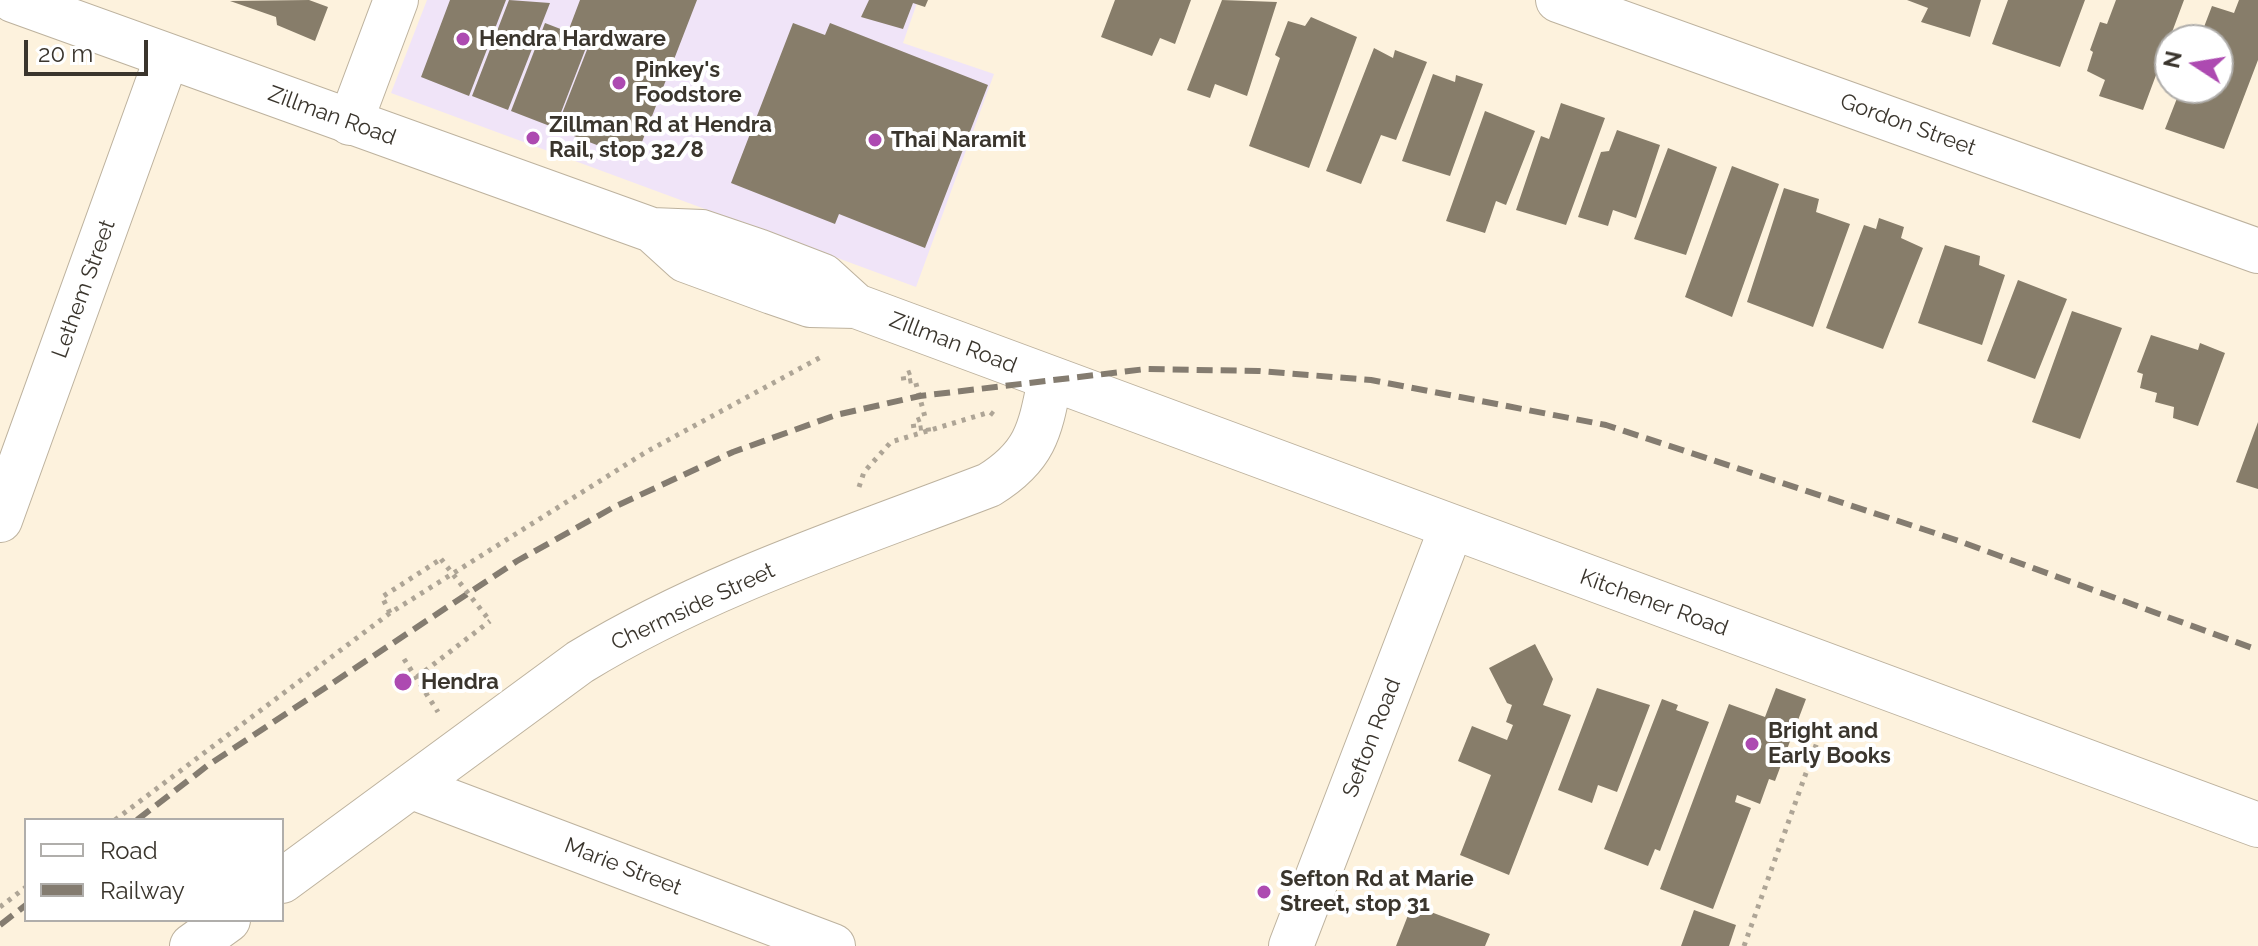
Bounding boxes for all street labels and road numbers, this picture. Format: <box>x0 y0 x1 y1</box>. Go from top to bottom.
street label: Zillman Road <box>265 81 399 151</box>
street label: Gordon Street <box>1837 88 1979 162</box>
street label: Lethem Street <box>47 216 121 362</box>
street label: Zillman Road <box>886 307 1020 379</box>
street label: Chermside Street <box>607 558 779 656</box>
street label: Kitchener Road <box>1576 564 1732 642</box>
street label: Sefton Road <box>1337 675 1407 801</box>
street label: Marie Street <box>561 833 685 901</box>

